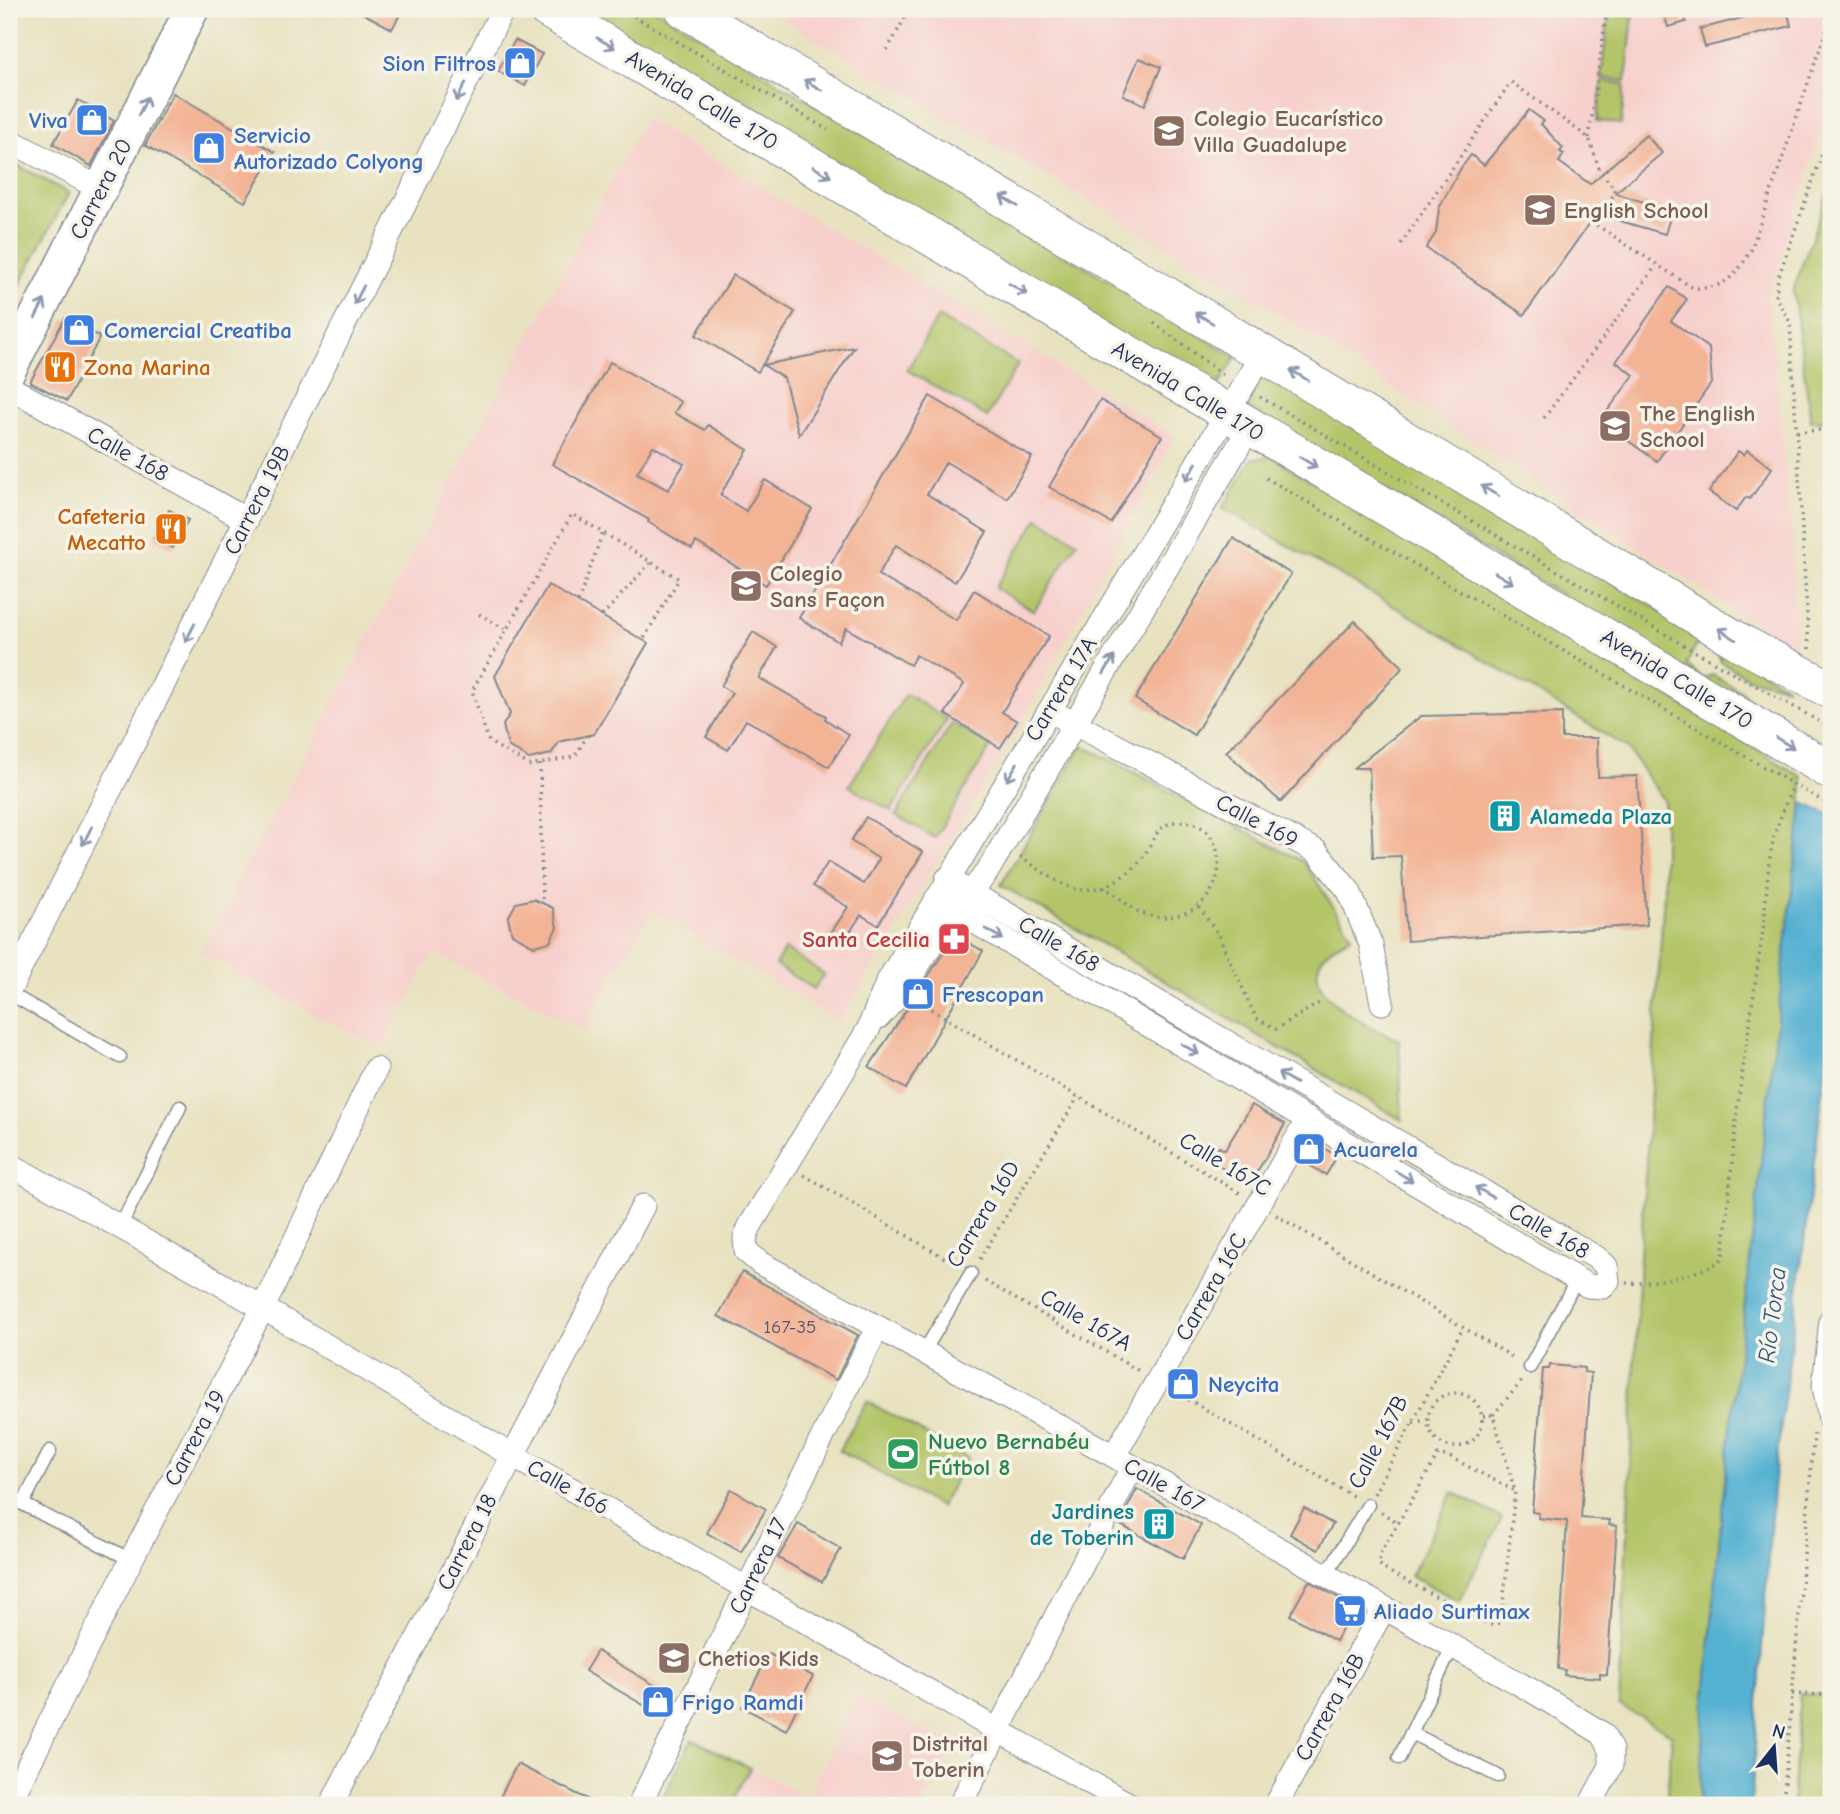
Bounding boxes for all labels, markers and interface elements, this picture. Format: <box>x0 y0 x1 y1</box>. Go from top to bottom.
one-way arrow <box>595 37 615 51</box>
shop icon: Sion Filtros <box>501 44 539 82</box>
street label: Avenida Calle 170 <box>621 44 783 156</box>
place label: Sion Filtros <box>383 50 496 77</box>
one-way arrow <box>804 78 824 92</box>
one-way arrow <box>454 81 468 102</box>
one-way arrow <box>136 96 150 117</box>
shop icon: Viva <box>73 101 111 139</box>
place label: Colegio Eucarístico Villa Guadalupe <box>1194 105 1383 158</box>
place label: Viva <box>29 107 68 134</box>
school or university icon: Colegio Eucarístico Villa Guadalupe <box>1150 112 1188 150</box>
place label: Servicio Autorizado Colyong <box>234 122 424 175</box>
shop icon: Servicio Autorizado Colyong <box>190 129 228 167</box>
street label: Carrera 20 <box>64 134 138 244</box>
one-way arrow <box>812 166 832 180</box>
school or university icon: English School <box>1521 191 1559 229</box>
one-way arrow <box>999 194 1019 208</box>
place label: English School <box>1564 197 1709 224</box>
one-way arrow <box>1007 283 1027 297</box>
one-way arrow <box>352 284 366 305</box>
one-way arrow <box>33 299 47 320</box>
one-way arrow <box>1195 310 1215 324</box>
shop icon: Comercial Creatiba <box>60 311 98 349</box>
place label: Comercial Creatiba <box>104 317 292 344</box>
street label: Avenida Calle 170 <box>1107 335 1269 447</box>
restaurant icon: Zona Marina <box>41 348 79 386</box>
place label: Zona Marina <box>84 354 211 381</box>
one-way arrow <box>1289 367 1309 381</box>
place label: The English School <box>1640 400 1755 453</box>
school or university icon: The English School <box>1596 407 1634 445</box>
street label: Calle 168 <box>83 421 173 487</box>
street label: Carrera 19B <box>218 441 296 559</box>
one-way arrow <box>1298 455 1318 469</box>
one-way arrow <box>1184 461 1198 481</box>
one-way arrow <box>1481 483 1501 497</box>
place label: Cafeteria Mecatto <box>57 503 146 556</box>
restaurant icon: Cafeteria Mecatto <box>152 510 190 548</box>
place label: Colegio Sans Façon <box>770 560 885 613</box>
school or university icon: Colegio Sans Façon <box>727 567 765 605</box>
one-way arrow <box>1494 571 1514 585</box>
one-way arrow <box>183 622 197 643</box>
street label: Avenida Calle 170 <box>1596 623 1758 735</box>
one-way arrow <box>1717 626 1737 640</box>
street label: Carrera 17A <box>1019 632 1103 746</box>
one-way arrow <box>1102 656 1116 676</box>
one-way arrow <box>1774 736 1794 750</box>
one-way arrow <box>1004 761 1018 781</box>
street label: Calle 169 <box>1211 788 1303 854</box>
building icon: Alameda Plaza <box>1486 797 1524 835</box>
place label: Alameda Plaza <box>1530 803 1672 830</box>
one-way arrow <box>80 825 94 846</box>
street label: Calle 168 <box>1014 910 1104 978</box>
pharmacy icon: Santa Cecilia <box>935 920 973 958</box>
place label: Santa Cecilia <box>802 926 930 953</box>
one-way arrow <box>984 927 1004 941</box>
shop icon: Frescopan <box>899 975 937 1013</box>
place label: Frescopan <box>942 981 1044 1008</box>
one-way arrow <box>1180 1043 1200 1057</box>
one-way arrow <box>1278 1070 1298 1084</box>
street label: Calle 167C <box>1174 1126 1276 1202</box>
shop icon: Acuarela <box>1290 1130 1328 1168</box>
place label: Acuarela <box>1334 1136 1418 1163</box>
street label: Carrera 16D <box>941 1156 1025 1272</box>
one-way arrow <box>1393 1169 1413 1183</box>
one-way arrow <box>1474 1185 1494 1199</box>
street label: Calle 168 <box>1504 1197 1594 1265</box>
street label: Carrera 16C <box>1169 1229 1253 1345</box>
water label: Río Torca <box>1752 1265 1792 1365</box>
street label: Calle 167A <box>1035 1283 1137 1357</box>
house number: 167-35 <box>764 1316 816 1338</box>
shop icon: Neycita <box>1164 1365 1202 1403</box>
place label: Neycita <box>1208 1371 1280 1398</box>
street label: Carrera 19 <box>158 1385 232 1491</box>
street label: Calle 167B <box>1342 1391 1414 1493</box>
place label: Nuevo Bernabéu Fútbol 8 <box>928 1428 1090 1481</box>
sports icon: Nuevo Bernabéu Fútbol 8 <box>884 1435 922 1473</box>
street label: Calle 167 <box>1119 1452 1209 1518</box>
street label: Calle 166 <box>522 1454 614 1520</box>
street label: Carrera 18 <box>431 1489 503 1595</box>
place label: Jardines de Toberin <box>1030 1498 1134 1551</box>
building icon: Jardines de Toberin <box>1140 1505 1178 1543</box>
street label: Carrera 17 <box>723 1513 793 1618</box>
supermarket icon: Aliado Surtimax <box>1331 1592 1369 1630</box>
place label: Aliado Surtimax <box>1374 1598 1530 1625</box>
school or university icon: Chetios Kids <box>655 1639 693 1677</box>
place label: Chetios Kids <box>698 1645 819 1672</box>
street label: Carrera 16B <box>1289 1648 1371 1766</box>
shop icon: Frigo Ramdi <box>639 1683 677 1721</box>
place label: Frigo Ramdi <box>682 1689 804 1716</box>
north arrow <box>1738 1713 1808 1783</box>
text: N <box>1770 1719 1788 1744</box>
place label: Distrital Toberin <box>912 1730 988 1783</box>
school or university icon: Distrital Toberin <box>868 1737 906 1775</box>

